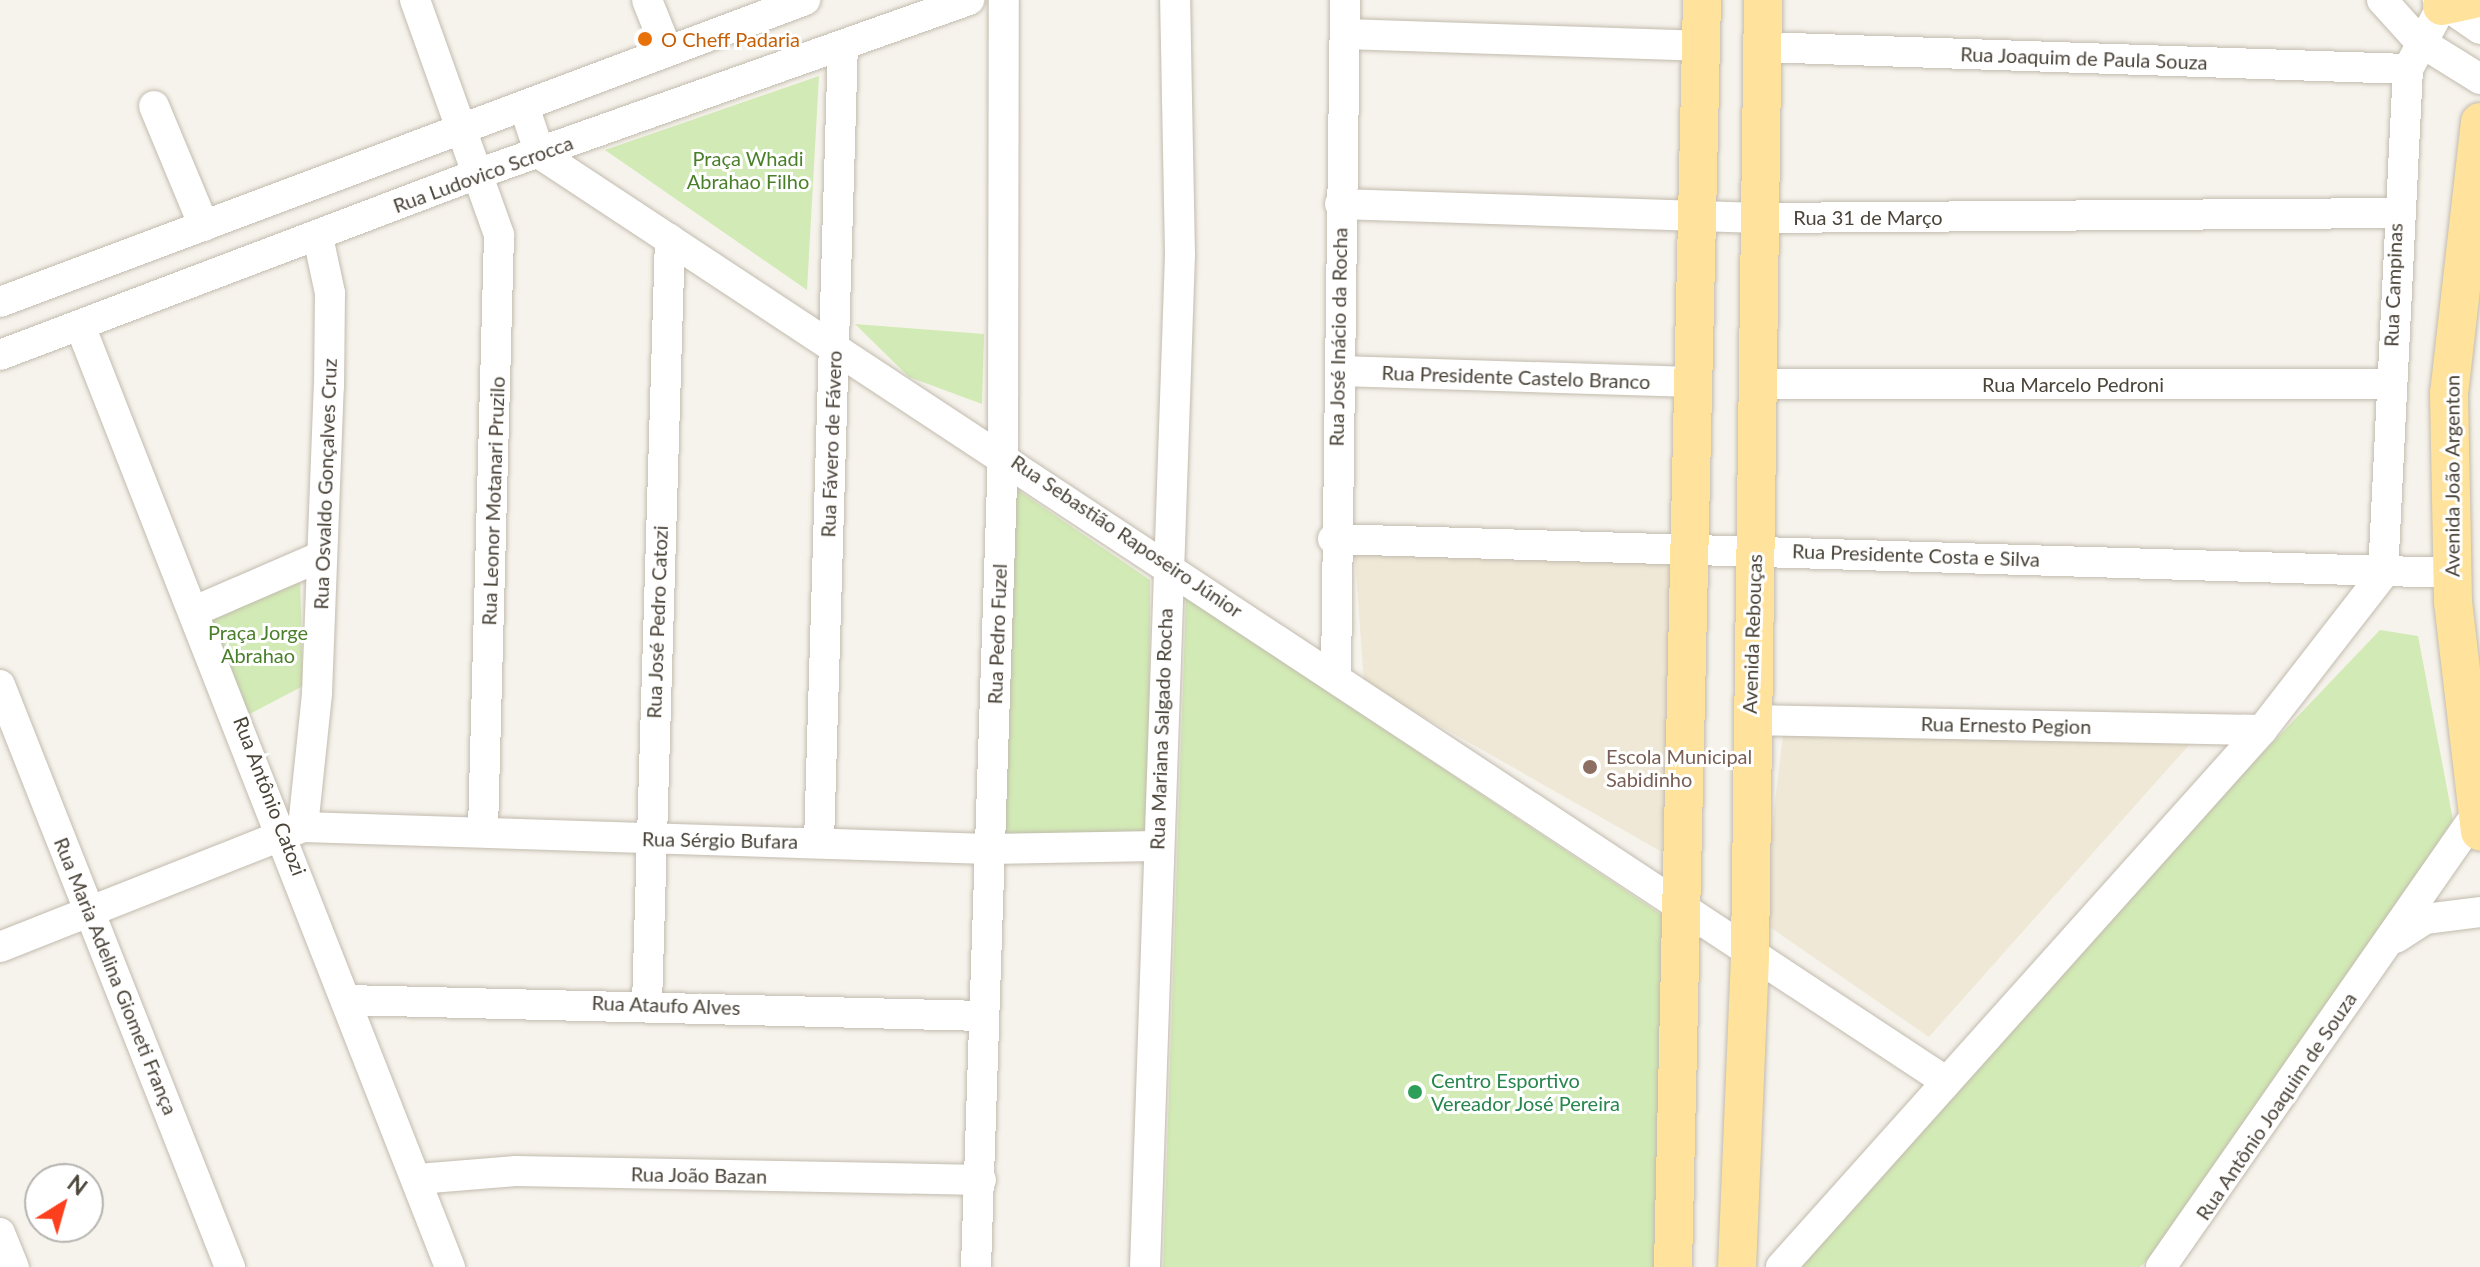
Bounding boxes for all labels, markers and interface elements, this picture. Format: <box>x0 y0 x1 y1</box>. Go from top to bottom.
place label: O Cheff Padaria <box>661 27 800 51</box>
marker: O Cheff Padaria <box>636 30 654 48</box>
street label: Rua Joaquim de Paula Souza <box>1960 42 2208 74</box>
street label: Rua Ludovico Scrocca <box>390 130 576 218</box>
park label: Praça Whadi Abrahao Filho <box>687 147 809 194</box>
street label: Rua 31 de Março <box>1793 205 1943 229</box>
street label: Rua Campinas <box>2379 223 2407 347</box>
street label: Rua José Inácio da Rocha <box>1324 227 1352 447</box>
street label: Rua Fávero de Fávero <box>816 350 846 538</box>
street label: Rua Osvaldo Gonçalves Cruz <box>309 358 341 610</box>
street label: Rua Presidente Castelo Branco <box>1381 360 1651 394</box>
street label: Rua Marcelo Pedroni <box>1982 372 2164 396</box>
street label: Avenida João Argenton <box>2440 374 2464 578</box>
street label: Rua Leonor Motanari Pruzilo <box>477 376 509 626</box>
street label: Rua Sebastião Raposeiro Júnior <box>1007 449 1247 623</box>
street label: Rua José Pedro Catozi <box>642 525 672 719</box>
street label: Rua Presidente Costa e Silva <box>1792 539 2040 571</box>
street label: Avenida Rebouças <box>1737 554 1767 714</box>
street label: Rua Pedro Fuzel <box>983 563 1011 705</box>
street label: Rua Mariana Salgado Rocha <box>1145 608 1177 850</box>
park label: Praça Jorge Abrahao <box>208 620 308 667</box>
street label: Rua Ernesto Pegion <box>1921 712 2091 738</box>
street label: Rua Antônio Catozi <box>229 713 311 879</box>
place label: Escola Municipal Sabidinho <box>1606 744 1752 791</box>
marker: Escola Municipal Sabidinho <box>1581 758 1599 776</box>
street label: Rua Sérgio Bufara <box>642 827 798 853</box>
street label: Rua Maria Adelina Giometi França <box>49 833 183 1119</box>
street label: Rua Antônio Joaquim de Souza <box>2190 987 2362 1225</box>
street label: Rua Ataufo Alves <box>591 990 741 1020</box>
place label: Centro Esportivo Vereador José Pereira <box>1431 1068 1621 1115</box>
marker: Centro Esportivo Vereador José Pereira <box>1406 1083 1424 1101</box>
street label: Rua João Bazan <box>630 1162 768 1188</box>
north arrow <box>24 1163 104 1243</box>
text: N <box>63 1169 92 1201</box>

